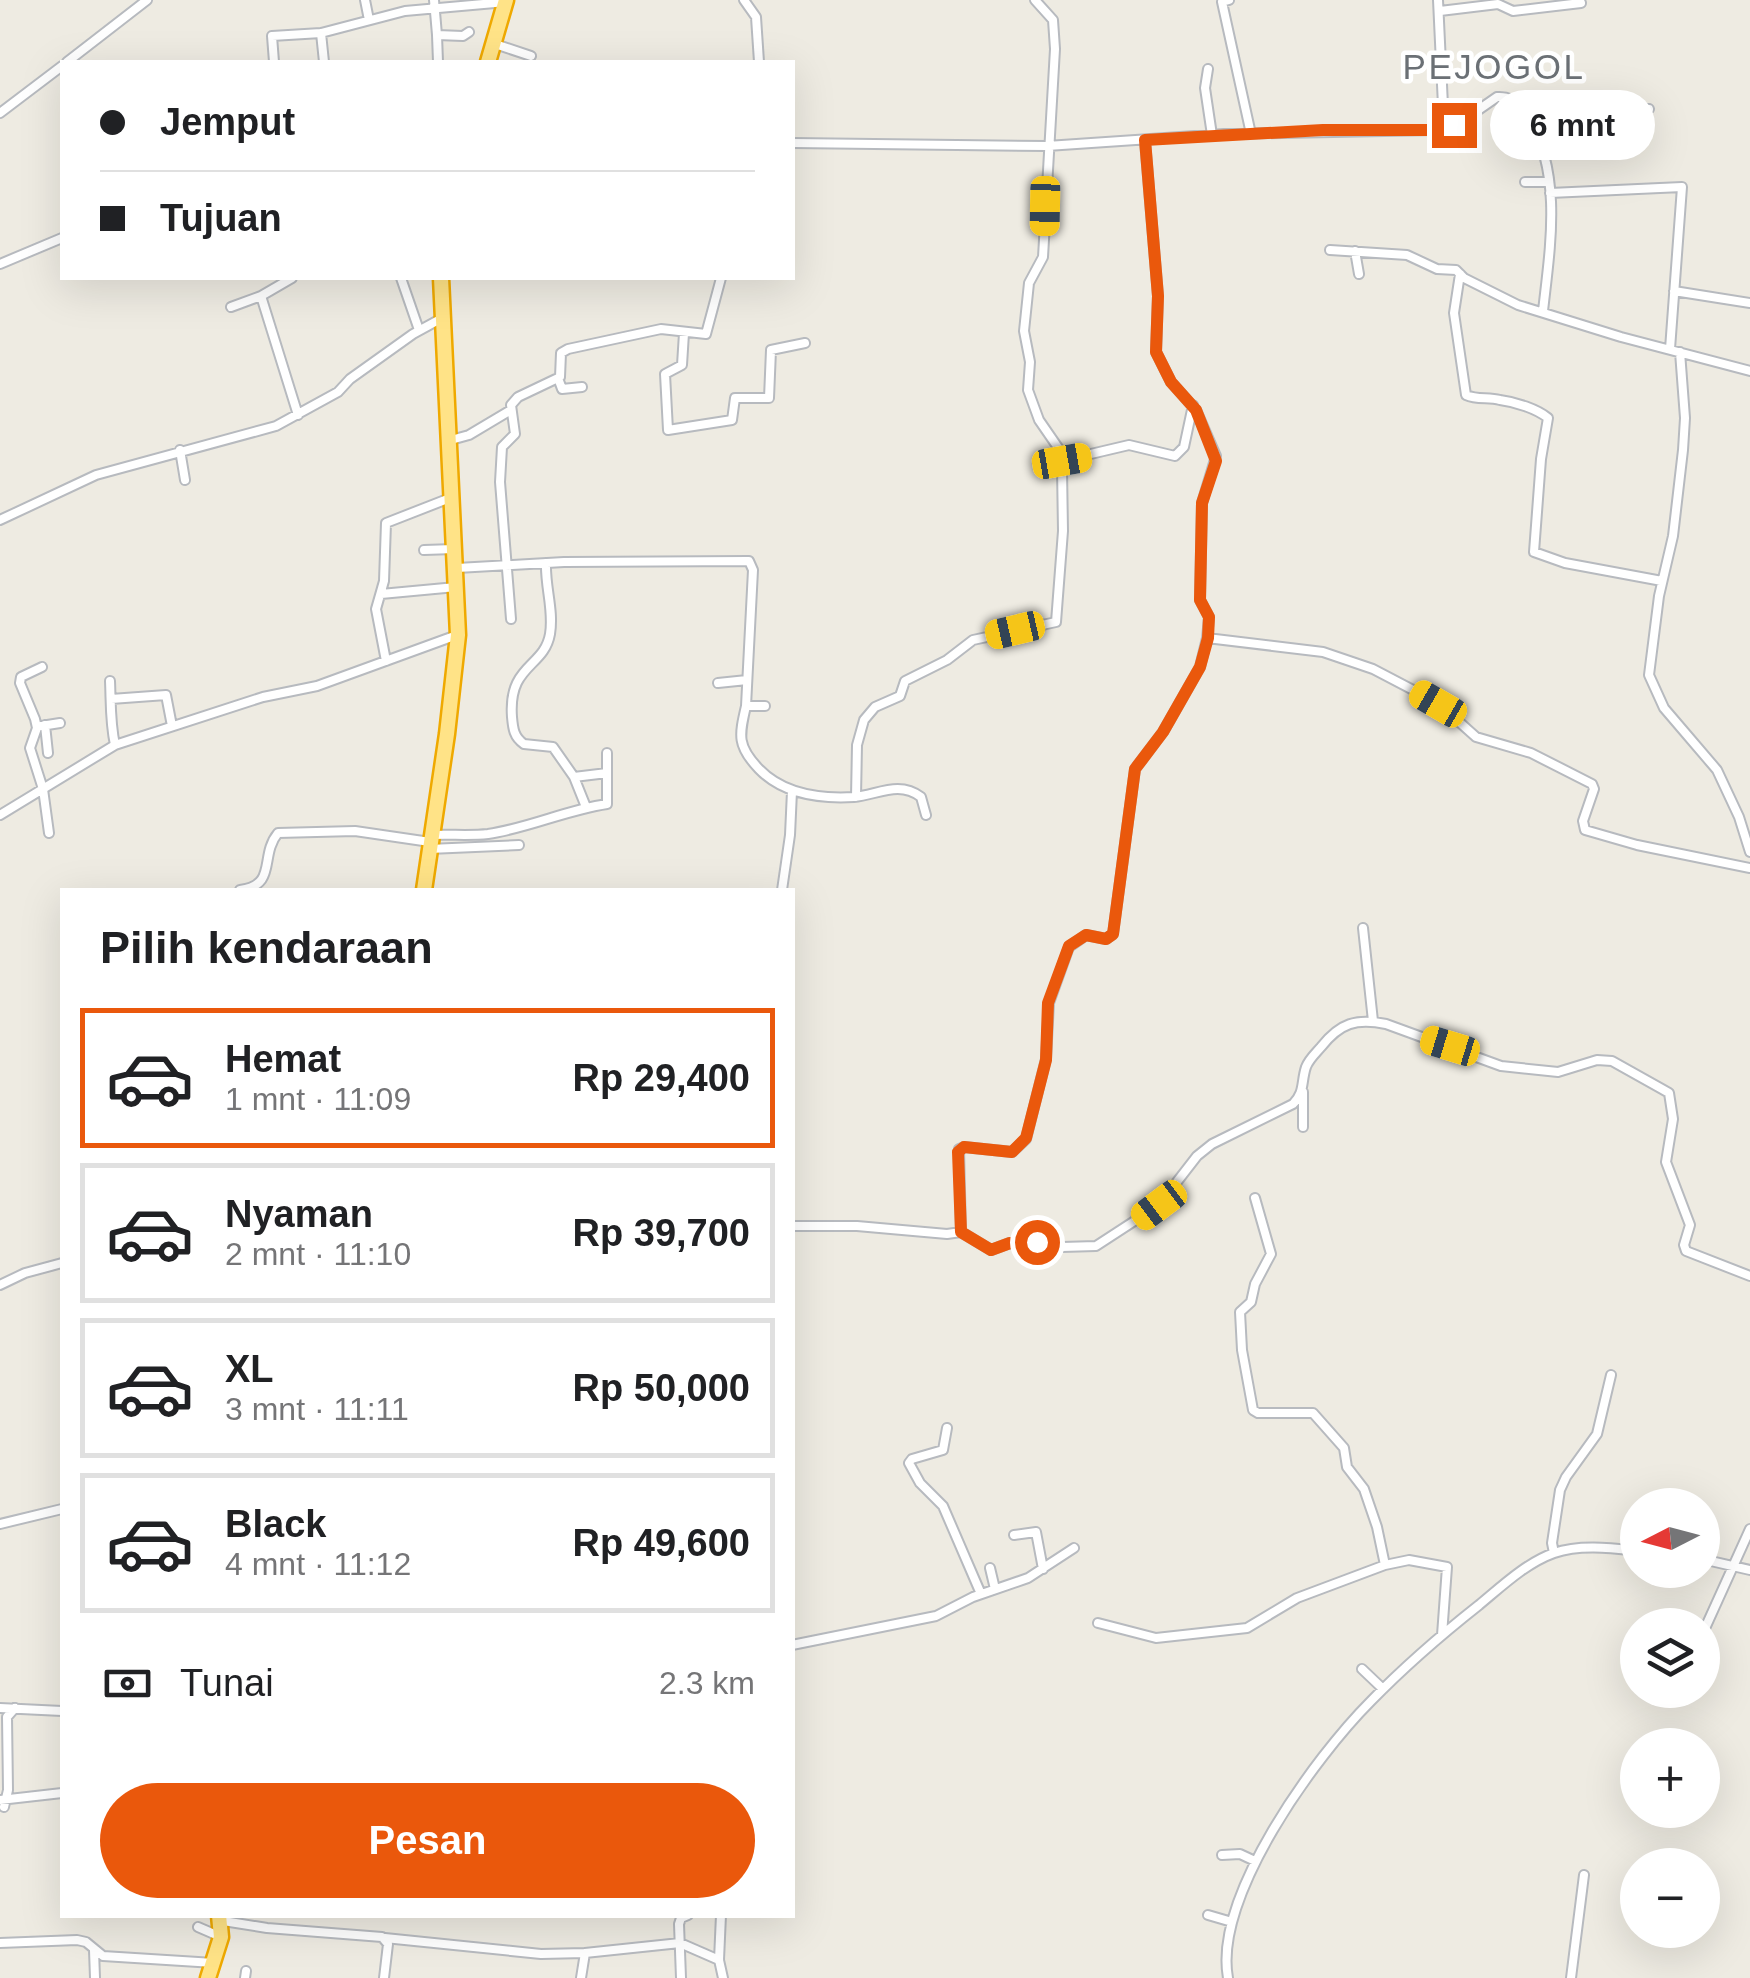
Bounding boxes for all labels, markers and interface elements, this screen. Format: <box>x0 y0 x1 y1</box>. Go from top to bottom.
district label: PEJOGOL <box>1403 47 1585 86</box>
callout: 6 mnt <box>1489 90 1654 160</box>
text: Jemput <box>160 101 295 143</box>
route end <box>1432 103 1477 148</box>
text: 6 mnt <box>1530 107 1615 143</box>
car <box>1029 176 1061 236</box>
text: Tujuan <box>160 197 282 239</box>
car <box>1030 441 1094 481</box>
car <box>982 609 1048 651</box>
car <box>1405 676 1471 732</box>
text: Pilih kendaraan <box>100 922 433 973</box>
car <box>1417 1023 1483 1069</box>
icon: car <box>105 1033 195 1123</box>
text: Hemat <box>225 1038 341 1080</box>
text: Rp 29,400 <box>573 1057 750 1099</box>
text: 1 mnt · 11:09 <box>225 1081 411 1117</box>
car <box>1126 1175 1192 1235</box>
icon: car <box>105 1188 195 1278</box>
text: Nyaman <box>225 1193 373 1235</box>
text: Rp 39,700 <box>573 1212 750 1254</box>
route start <box>1015 1220 1060 1265</box>
text: 2 mnt · 11:10 <box>225 1236 411 1272</box>
icon: car <box>105 1343 195 1433</box>
text: XL <box>225 1348 274 1390</box>
text: Rp 50,000 <box>573 1367 750 1409</box>
text: 3 mnt · 11:11 <box>225 1391 409 1427</box>
north arrow <box>1620 1488 1720 1588</box>
map controls <box>1620 1488 1720 1948</box>
icon: car <box>105 1498 195 1588</box>
text: Black <box>225 1503 326 1545</box>
text: Rp 49,600 <box>573 1522 750 1564</box>
text: 4 mnt · 11:12 <box>225 1546 411 1582</box>
button: layers <box>1620 1608 1720 1708</box>
icon: cash <box>100 1656 155 1711</box>
text: Tunai <box>180 1662 274 1704</box>
text: 2.3 km <box>659 1665 755 1701</box>
button: + <box>1620 1728 1720 1828</box>
button: Pesan <box>100 1783 755 1898</box>
button: − <box>1620 1848 1720 1948</box>

